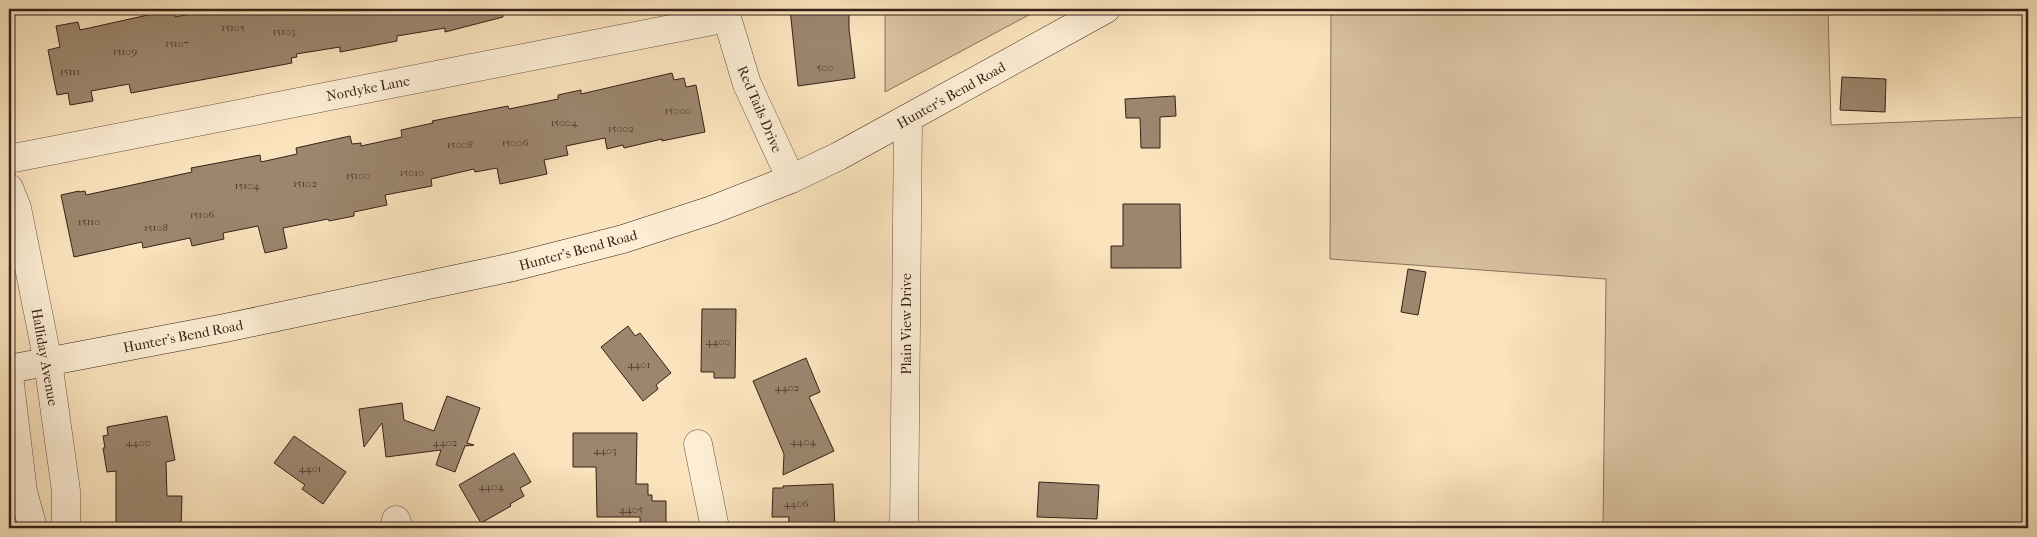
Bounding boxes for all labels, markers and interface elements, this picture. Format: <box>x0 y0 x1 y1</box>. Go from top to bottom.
house number: 15105 <box>221 21 245 34</box>
house number: 15103 <box>272 25 296 38</box>
house number: 15107 <box>165 37 189 50</box>
house number: 15109 <box>113 45 137 58</box>
street label: Hunter's Bend Road <box>894 58 1009 132</box>
house number: 500 <box>817 61 833 74</box>
street label: Red Tails Drive <box>734 63 785 155</box>
house number: 15111 <box>60 65 80 78</box>
street label: Nordyke Lane <box>325 72 411 105</box>
house number: 15000 <box>665 104 691 117</box>
house number: 15004 <box>550 116 578 129</box>
house number: 15002 <box>608 122 635 135</box>
house number: 15006 <box>502 136 528 149</box>
house number: 15008 <box>447 138 473 151</box>
house number: 15010 <box>400 166 424 179</box>
house number: 15100 <box>346 169 370 182</box>
house number: 15102 <box>293 177 317 190</box>
house number: 15104 <box>235 179 260 192</box>
house number: 15106 <box>190 208 214 221</box>
house number: 15110 <box>78 215 100 228</box>
house number: 15108 <box>144 221 168 234</box>
street label: Hunter's Bend Road <box>517 226 639 274</box>
street label: Plain View Drive <box>898 273 915 375</box>
street label: Halliday Avenue <box>28 307 61 407</box>
street label: Hunter's Bend Road <box>122 316 245 356</box>
house number: 4400 <box>705 335 731 348</box>
house number: 4401 <box>628 358 651 371</box>
house number: 4402 <box>775 381 800 394</box>
house number: 4404 <box>790 435 816 448</box>
house number: 4400 <box>125 436 151 449</box>
house number: 4402 <box>433 436 458 449</box>
house number: 4403 <box>593 444 617 457</box>
house number: 4401 <box>299 462 322 475</box>
house number: 4404 <box>478 480 504 493</box>
house number: 4406 <box>783 497 809 510</box>
house number: 4405 <box>619 503 643 516</box>

